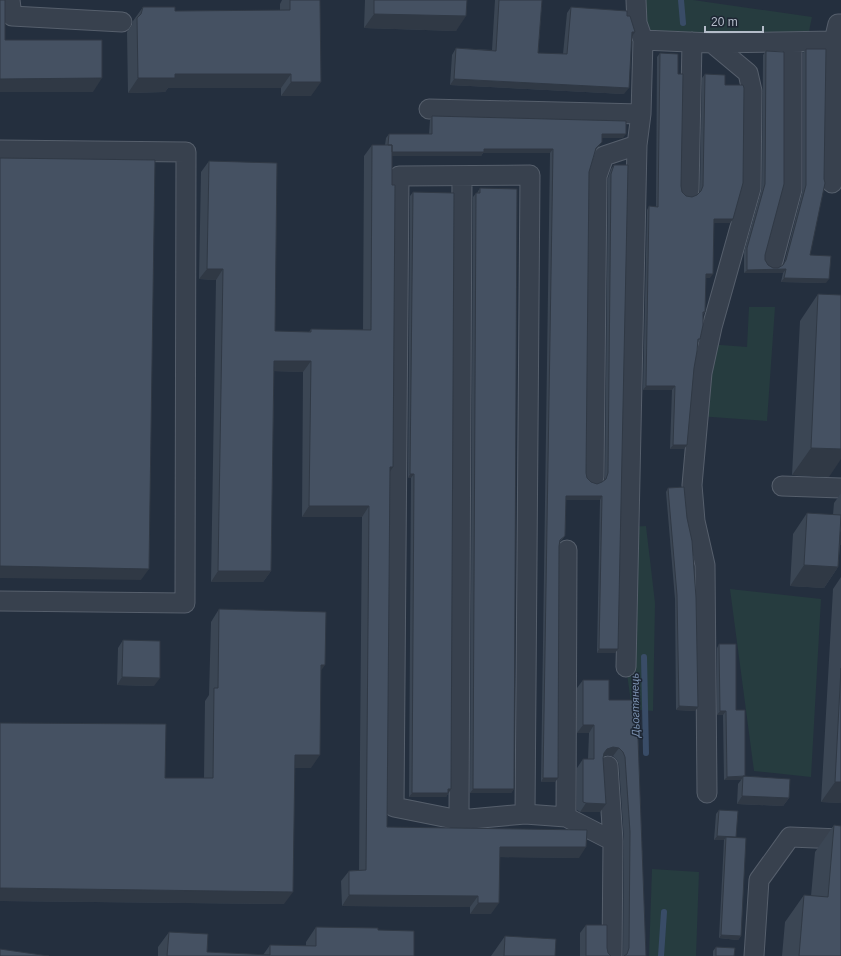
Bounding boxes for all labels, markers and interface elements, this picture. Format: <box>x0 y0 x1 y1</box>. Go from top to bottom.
scale bar <box>705 8 763 34</box>
text: 20 m <box>711 15 738 29</box>
water label: Дьогтянець <box>628 673 642 739</box>

